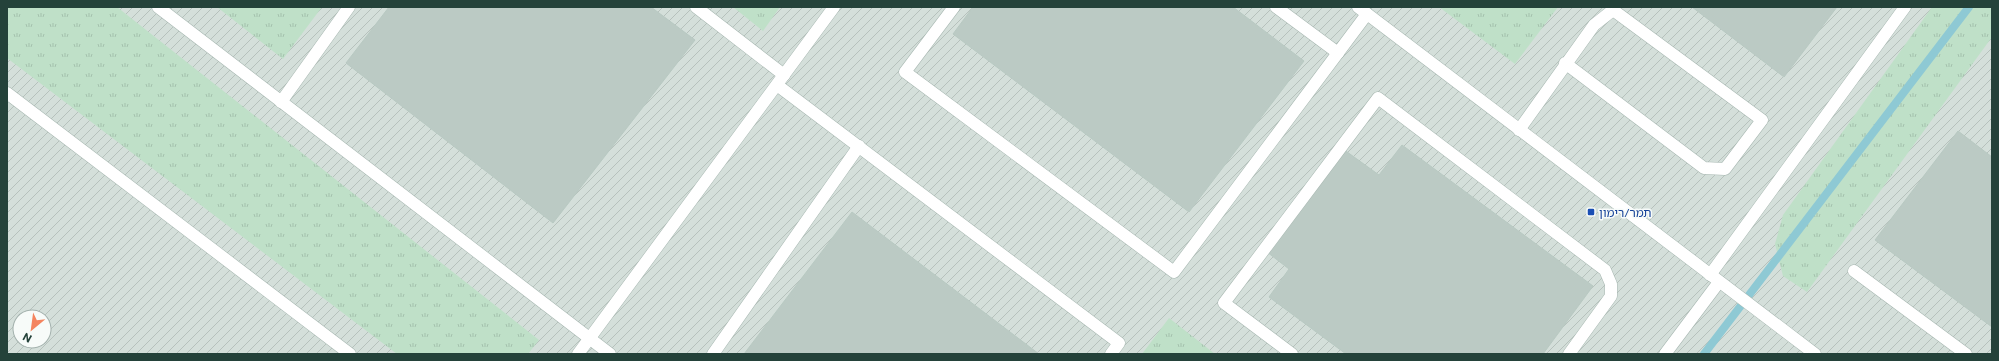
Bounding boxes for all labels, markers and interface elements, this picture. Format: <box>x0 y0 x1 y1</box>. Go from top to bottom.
place label: תמר/רימון <box>1599 205 1652 219</box>
marker: תמר/רימון <box>1586 207 1596 217</box>
north arrow <box>12 309 52 349</box>
text: N <box>20 330 34 346</box>

